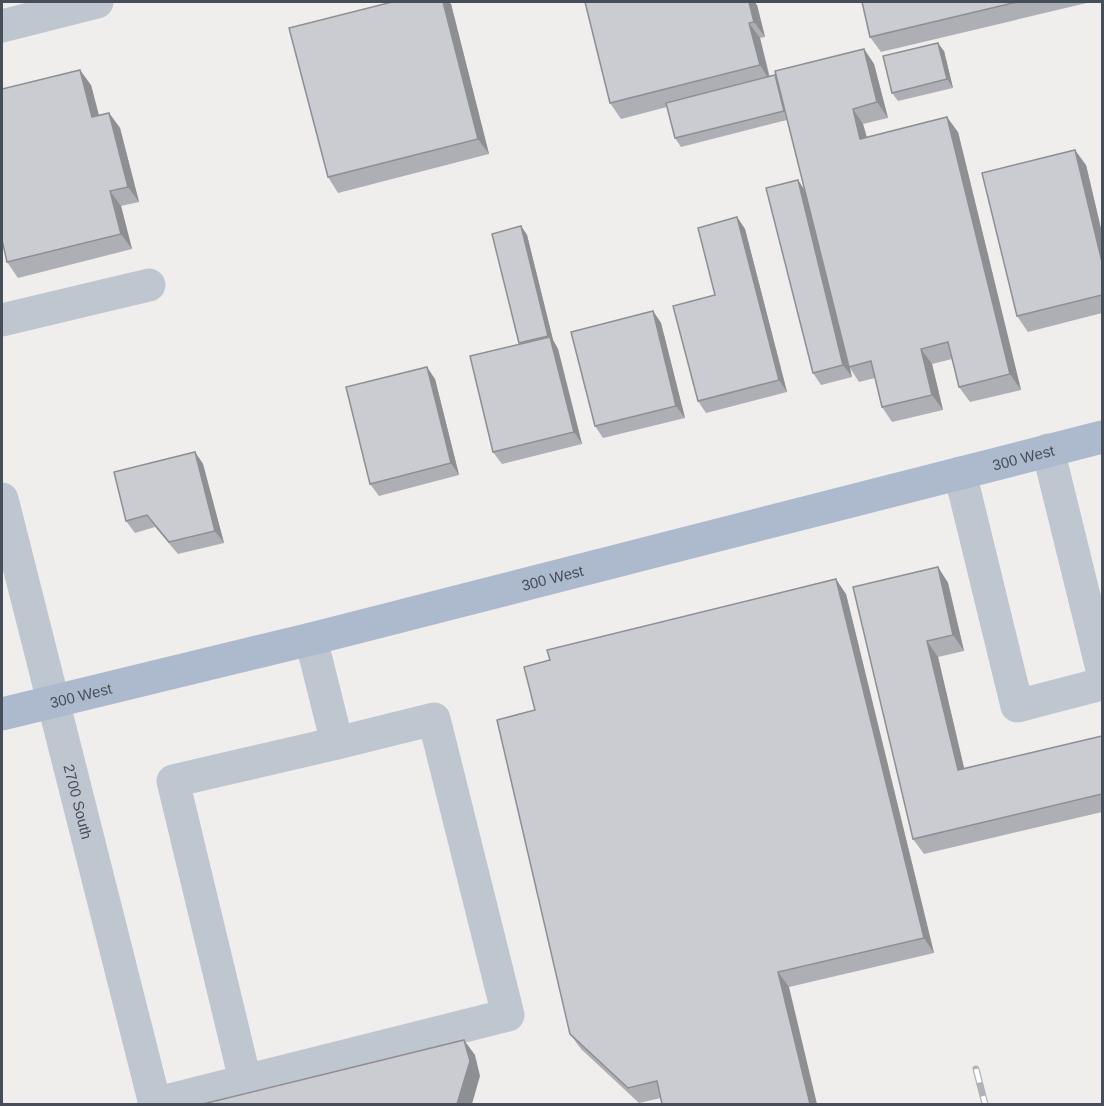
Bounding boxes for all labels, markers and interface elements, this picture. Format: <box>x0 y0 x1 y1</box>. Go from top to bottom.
street label: 300 West <box>990 441 1057 473</box>
street label: 300 West <box>520 561 586 593</box>
street label: 300 West <box>48 679 114 711</box>
street label: 2700 South <box>61 762 96 841</box>

